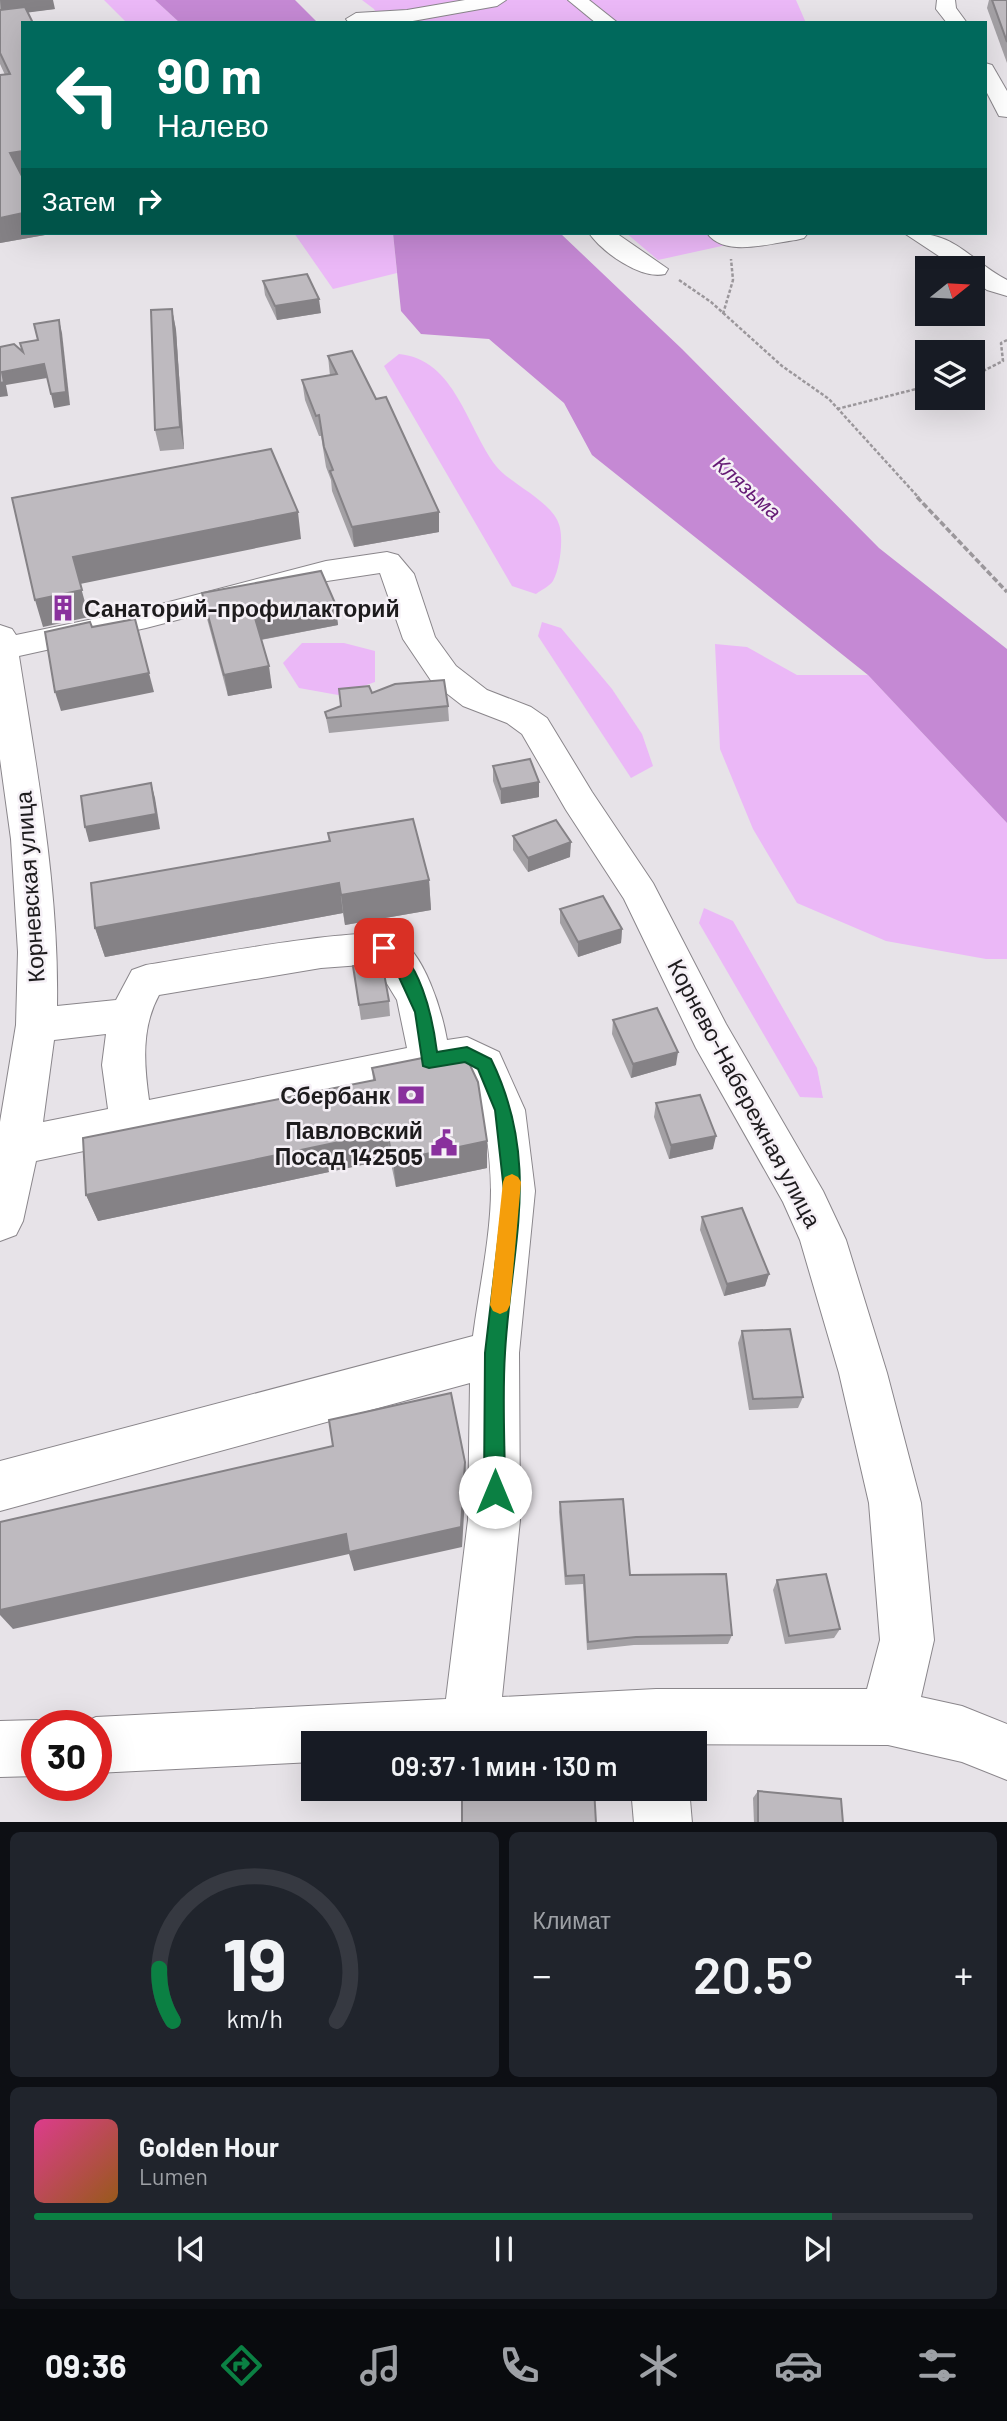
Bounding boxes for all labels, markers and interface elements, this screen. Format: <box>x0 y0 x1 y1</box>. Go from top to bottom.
text: 90 m <box>157 45 262 104</box>
icon: left <box>42 49 133 140</box>
text: Налево <box>157 105 269 143</box>
icon: right <box>130 182 168 220</box>
text: Затем <box>42 185 116 216</box>
north arrow <box>915 256 985 326</box>
map controls <box>915 256 985 410</box>
button: layers <box>915 340 985 410</box>
water label: Клязьма <box>709 450 787 524</box>
building icon: Санаторий-профилакторий <box>48 593 78 623</box>
place label: Санаторий-профилакторий <box>84 594 400 622</box>
street label: Корневская улица <box>8 790 50 984</box>
pin <box>354 918 414 978</box>
icon: arrive <box>365 929 403 967</box>
street label: Корнево-Набережная улица <box>662 954 828 1232</box>
bank icon: Сбербанк <box>396 1080 426 1110</box>
place label: Сбербанк <box>280 1081 390 1109</box>
place label: Павловский Посад 142505 <box>275 1116 423 1170</box>
public building icon: Павловский Посад 142505 <box>429 1128 459 1158</box>
position arrow <box>458 1455 532 1529</box>
speed limit sign: 30 <box>21 1710 112 1801</box>
text: 09:37 · 1 мин · 130 m <box>391 1750 617 1781</box>
text: Климат <box>533 1906 611 1934</box>
text: 19 <box>222 1918 286 2006</box>
text: 20.5° <box>693 1942 813 2004</box>
text: − <box>533 1951 552 1997</box>
text: + <box>954 1951 973 1997</box>
text: km/h <box>226 2002 283 2032</box>
text: Golden Hour <box>139 2131 279 2162</box>
text: Lumen <box>139 2162 208 2190</box>
icon: previous <box>172 2230 210 2268</box>
icon: pause <box>485 2230 523 2268</box>
icon: next <box>798 2230 836 2268</box>
icon: directions <box>217 2341 266 2390</box>
icon: music <box>356 2341 405 2390</box>
icon: phone <box>495 2341 544 2390</box>
icon: climate <box>634 2341 683 2390</box>
icon: car <box>774 2341 823 2390</box>
icon: filters <box>913 2341 962 2390</box>
text: 09:36 <box>45 2346 126 2384</box>

